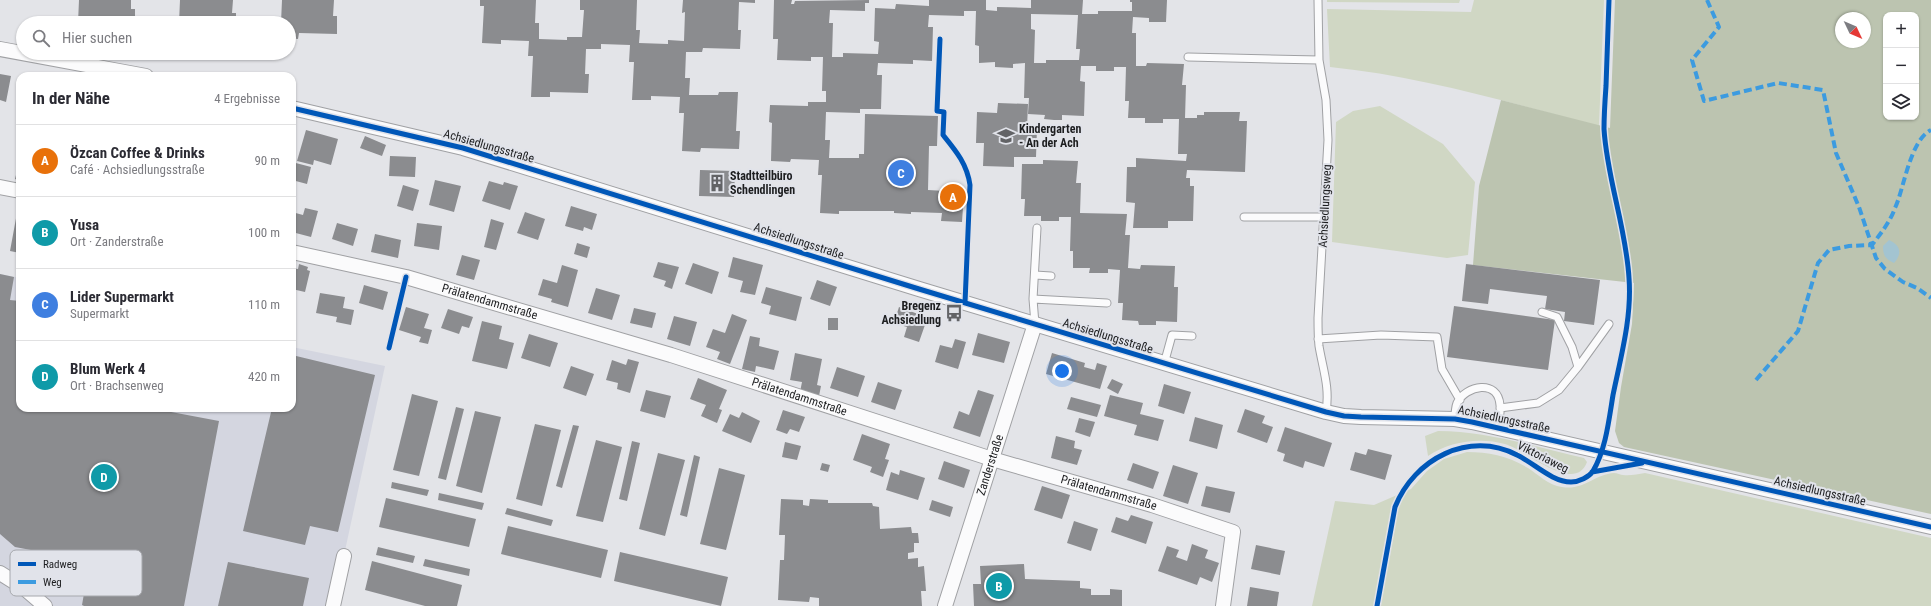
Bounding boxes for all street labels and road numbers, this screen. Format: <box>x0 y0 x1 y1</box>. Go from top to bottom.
street label: Achsiedlungsstraße <box>442 126 536 166</box>
street label: Achsiedlungsweg <box>1316 164 1334 248</box>
street label: Achsiedlungsstraße <box>752 220 846 262</box>
street label: Prälatendammstraße <box>440 281 540 322</box>
street label: Achsiedlungsstraße <box>1061 316 1155 357</box>
street label: Prälatendammstraße <box>750 375 849 419</box>
street label: Achsiedlungsstraße <box>1457 402 1552 436</box>
street label: Zanderstraße <box>974 432 1006 497</box>
street label: Viktoriaweg <box>1515 438 1571 476</box>
street label: Prälatendammstraße <box>1059 472 1159 513</box>
street label: Achsiedlungsstraße <box>1773 474 1868 508</box>

